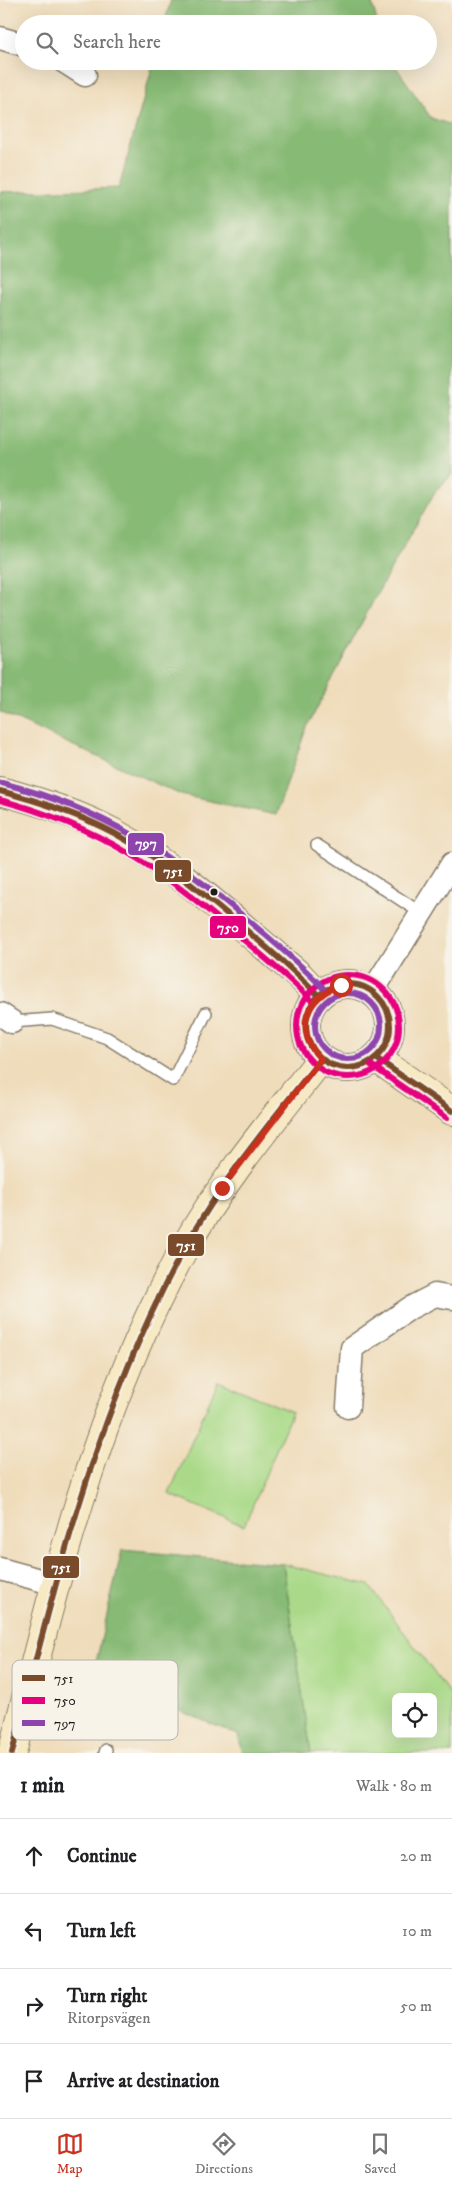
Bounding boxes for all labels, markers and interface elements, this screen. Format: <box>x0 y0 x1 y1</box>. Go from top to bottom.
search box <box>15 15 437 70</box>
icon: search <box>33 29 61 57</box>
text: Search here <box>73 31 161 54</box>
line badge: 797 <box>127 832 165 856</box>
text: 797 <box>135 835 157 853</box>
line badge: 751 <box>154 859 192 883</box>
text: 751 <box>163 863 183 881</box>
unlabelled marker <box>209 887 219 897</box>
line badge: 750 <box>209 915 247 939</box>
text: 750 <box>217 919 239 937</box>
route start <box>330 974 353 997</box>
route end <box>211 1177 234 1200</box>
line badge: 751 <box>167 1233 205 1257</box>
text: 751 <box>176 1237 196 1255</box>
line badge: 751 <box>42 1555 80 1579</box>
text: 751 <box>51 1559 71 1577</box>
legend <box>12 1660 178 1740</box>
text: 751 <box>54 1670 73 1688</box>
text: 750 <box>54 1692 76 1710</box>
map controls <box>392 1693 437 1738</box>
button: locate <box>392 1693 437 1738</box>
text: 797 <box>54 1715 76 1733</box>
text: 1 min <box>20 1773 64 1799</box>
text: Walk · 80 m <box>356 1776 432 1796</box>
icon: ahead <box>20 1842 48 1870</box>
text: Continue <box>67 1845 137 1868</box>
text: 20 m <box>400 1846 432 1866</box>
icon: left <box>20 1917 48 1945</box>
text: Turn left <box>67 1920 136 1943</box>
text: 10 m <box>402 1921 432 1941</box>
text: Turn right <box>67 1985 147 2008</box>
icon: right <box>20 1992 48 2020</box>
text: 50 m <box>400 1996 432 2016</box>
text: Ritorpsvägen <box>67 2008 151 2028</box>
icon: arrive <box>20 2067 48 2095</box>
text: Arrive at destination <box>67 2070 219 2093</box>
tab: Map <box>56 2130 84 2178</box>
tab: Directions <box>195 2130 253 2178</box>
tab: Saved <box>364 2130 396 2178</box>

